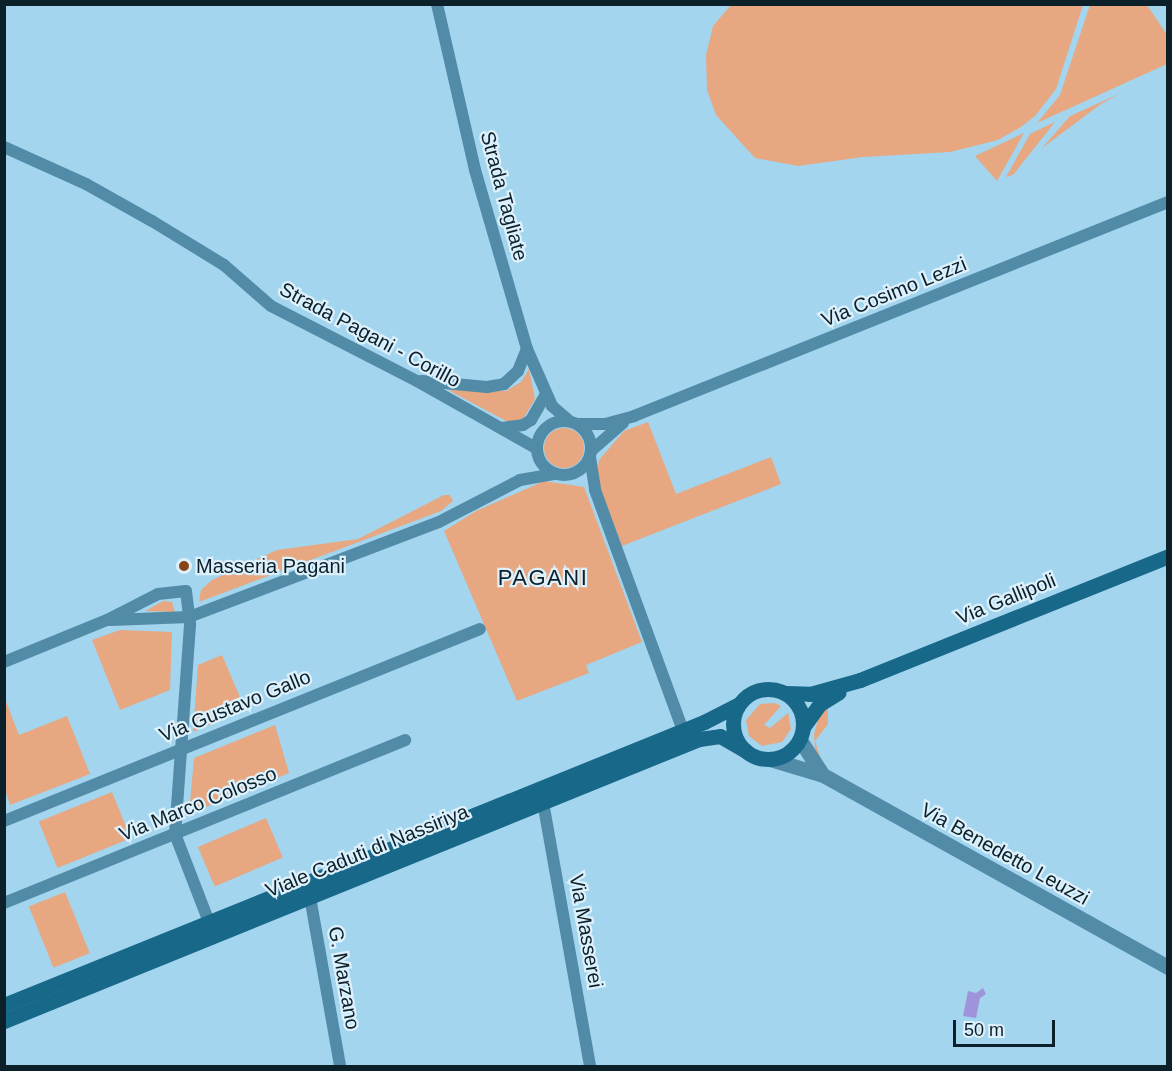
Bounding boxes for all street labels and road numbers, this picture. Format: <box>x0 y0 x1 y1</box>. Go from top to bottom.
street label: Strada Tagliate <box>475 128 533 264</box>
street label: Via Cosimo Lezzi <box>818 252 970 332</box>
street label: Strada Pagani - Corillo <box>276 277 464 393</box>
street label: Via Gallipoli <box>953 568 1059 630</box>
street label: Via Gustavo Gallo <box>156 665 314 747</box>
street label: Via Marco Colosso <box>116 762 280 846</box>
street label: Via Benedetto Leuzzi <box>917 798 1093 910</box>
street label: Viale Caduti di Nassiriya <box>262 799 472 903</box>
street label: Via Masserei <box>564 872 608 990</box>
street label: G. Marzano <box>323 924 365 1032</box>

